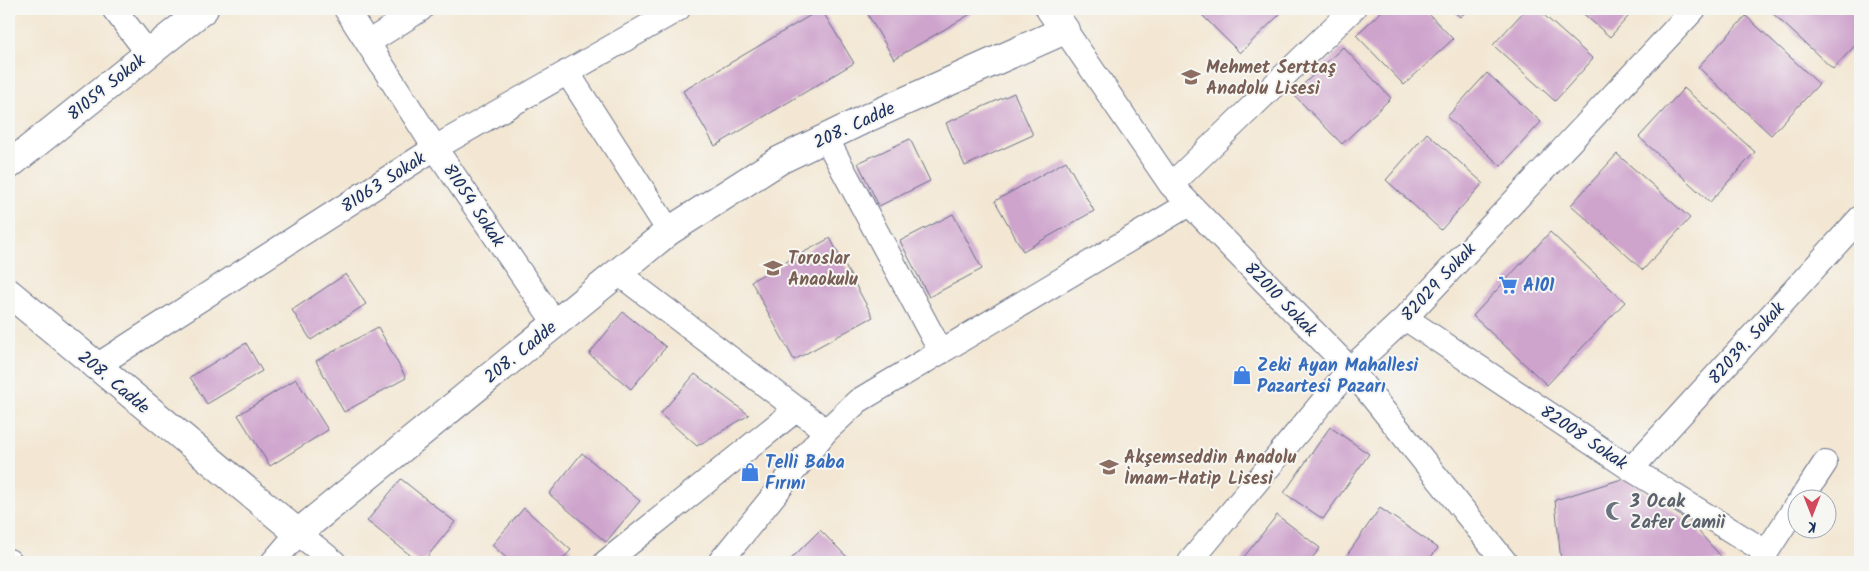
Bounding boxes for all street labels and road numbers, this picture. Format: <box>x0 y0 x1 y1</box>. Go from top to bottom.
street label: 81059 Sokak <box>61 47 153 129</box>
street label: 208. Cadde <box>809 95 900 158</box>
street label: 81063 Sokak <box>336 145 432 222</box>
street label: 81054 Sokak <box>434 158 512 254</box>
street label: 82029 Sokak <box>1394 236 1484 329</box>
street label: 82010 Sokak <box>1236 256 1324 345</box>
street label: 82039. Sokak <box>1702 295 1793 392</box>
street label: 208. Cadde <box>478 314 564 392</box>
street label: 208. Cadde <box>70 344 156 422</box>
street label: 82008 Sokak <box>1533 398 1633 479</box>

